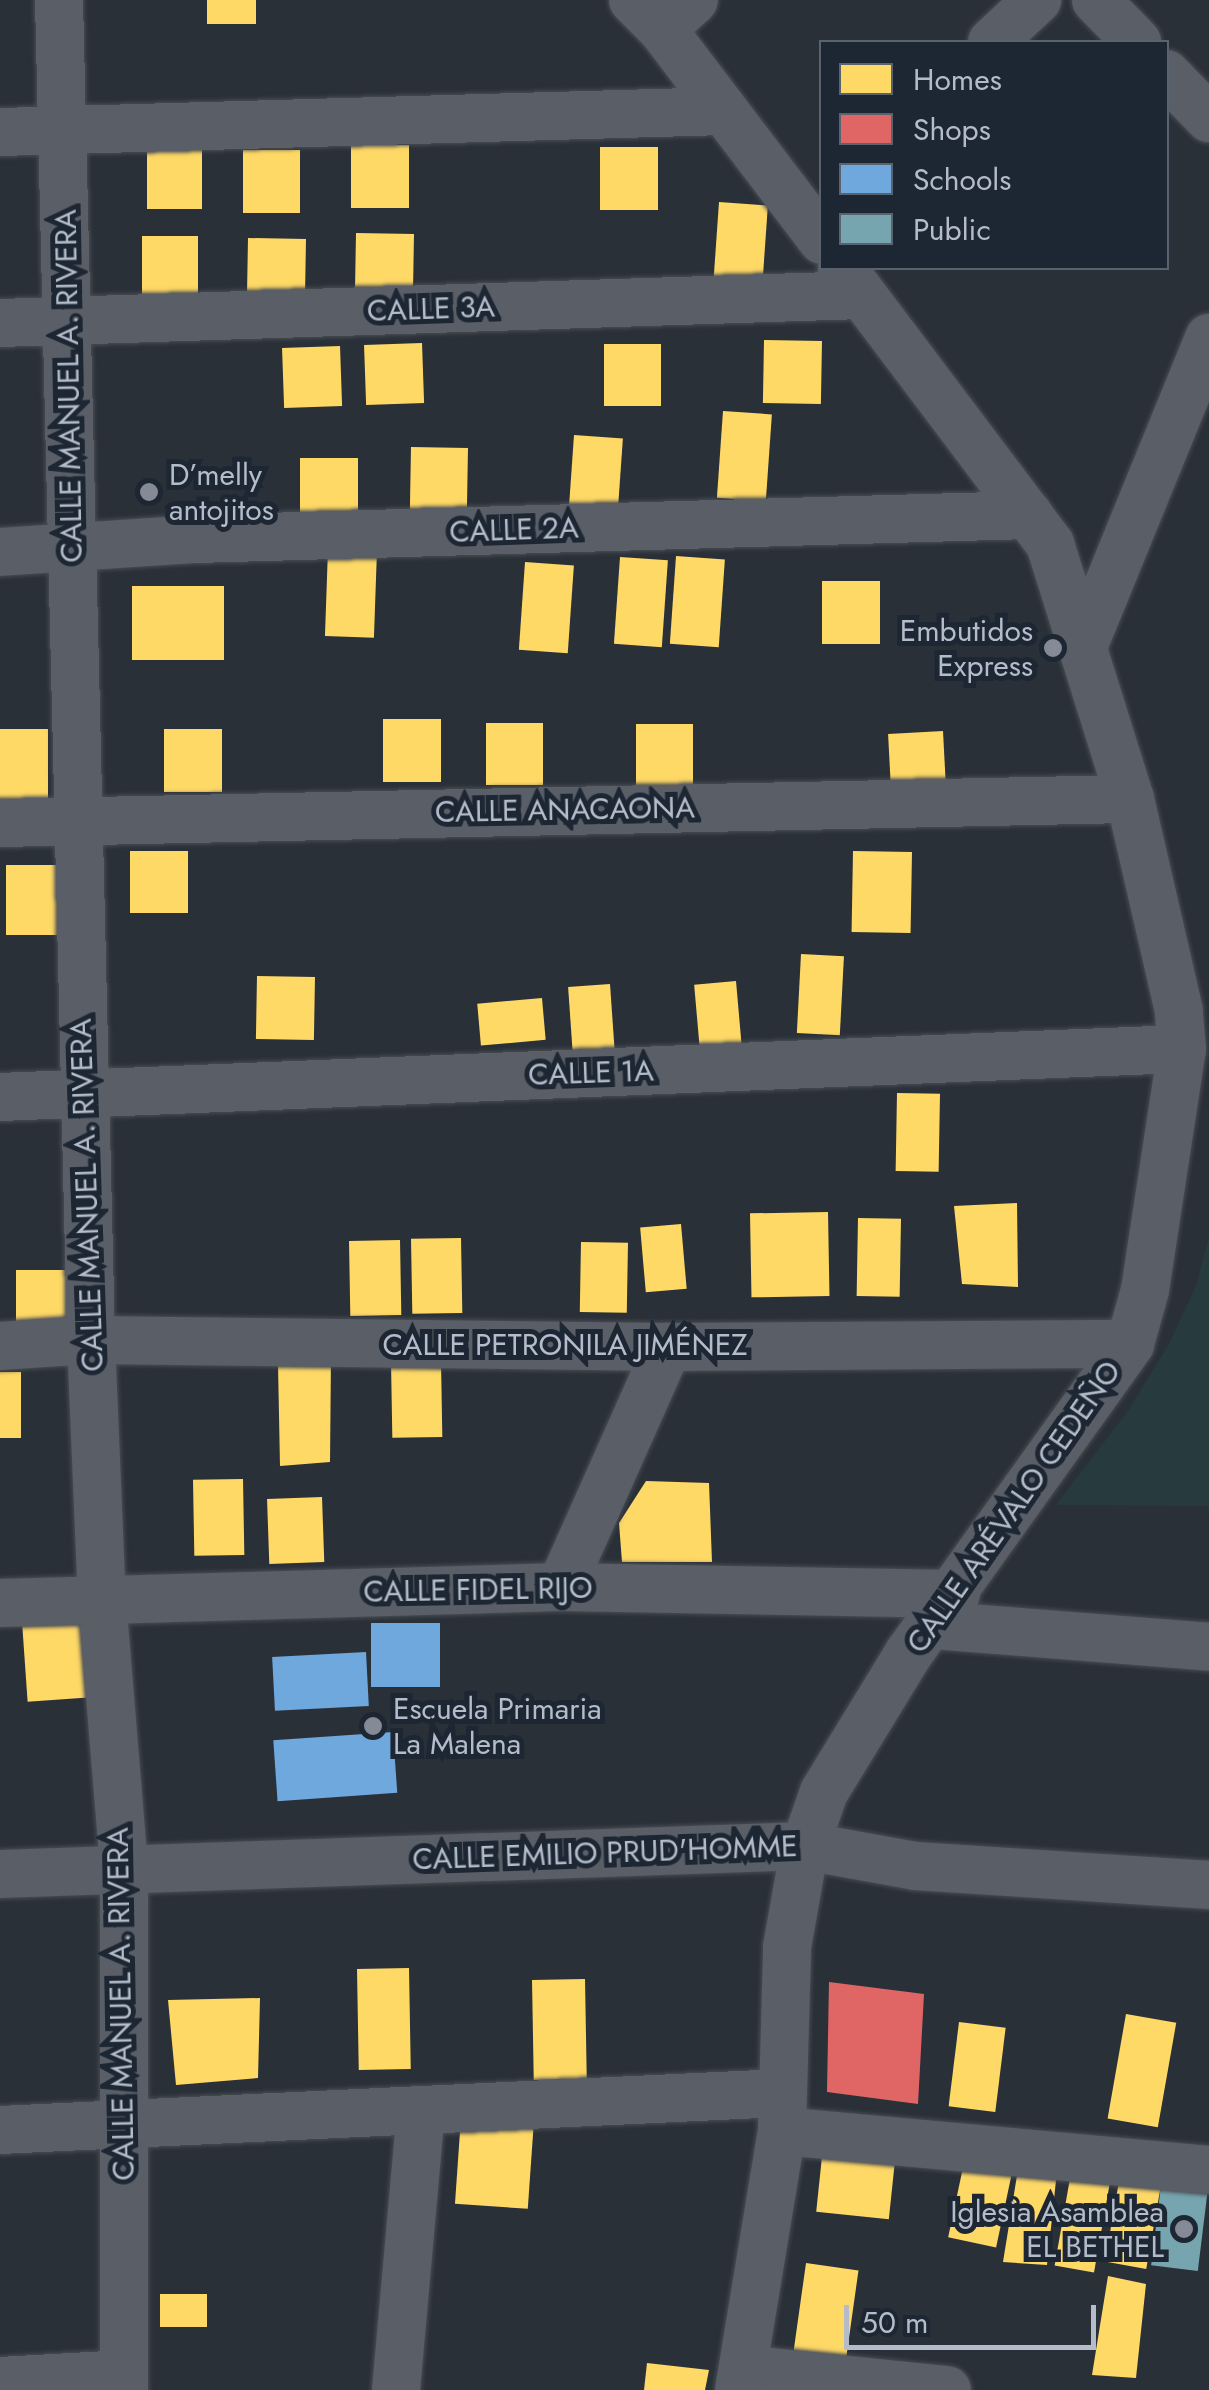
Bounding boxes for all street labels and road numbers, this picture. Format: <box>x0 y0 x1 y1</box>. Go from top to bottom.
street label: CALLE MANUEL A. RIVERA <box>48 209 90 563</box>
street label: CALLE 3A <box>366 289 496 329</box>
street label: CALLE 2A <box>449 510 579 550</box>
street label: CALLE ANACAONA <box>435 790 695 830</box>
street label: CALLE MANUEL A. RIVERA <box>63 1018 111 1372</box>
street label: CALLE 1A <box>528 1053 654 1093</box>
street label: CALLE PETRONILA JIMÉNEZ <box>382 1327 748 1363</box>
street label: CALLE ARÉVALO CEDEÑO <box>899 1354 1129 1660</box>
street label: CALLE FIDEL RIJO <box>363 1570 593 1610</box>
street label: CALLE MANUEL A. RIVERA <box>100 1827 142 2181</box>
street label: CALLE EMILIO PRUD'HOMME <box>412 1828 798 1878</box>

